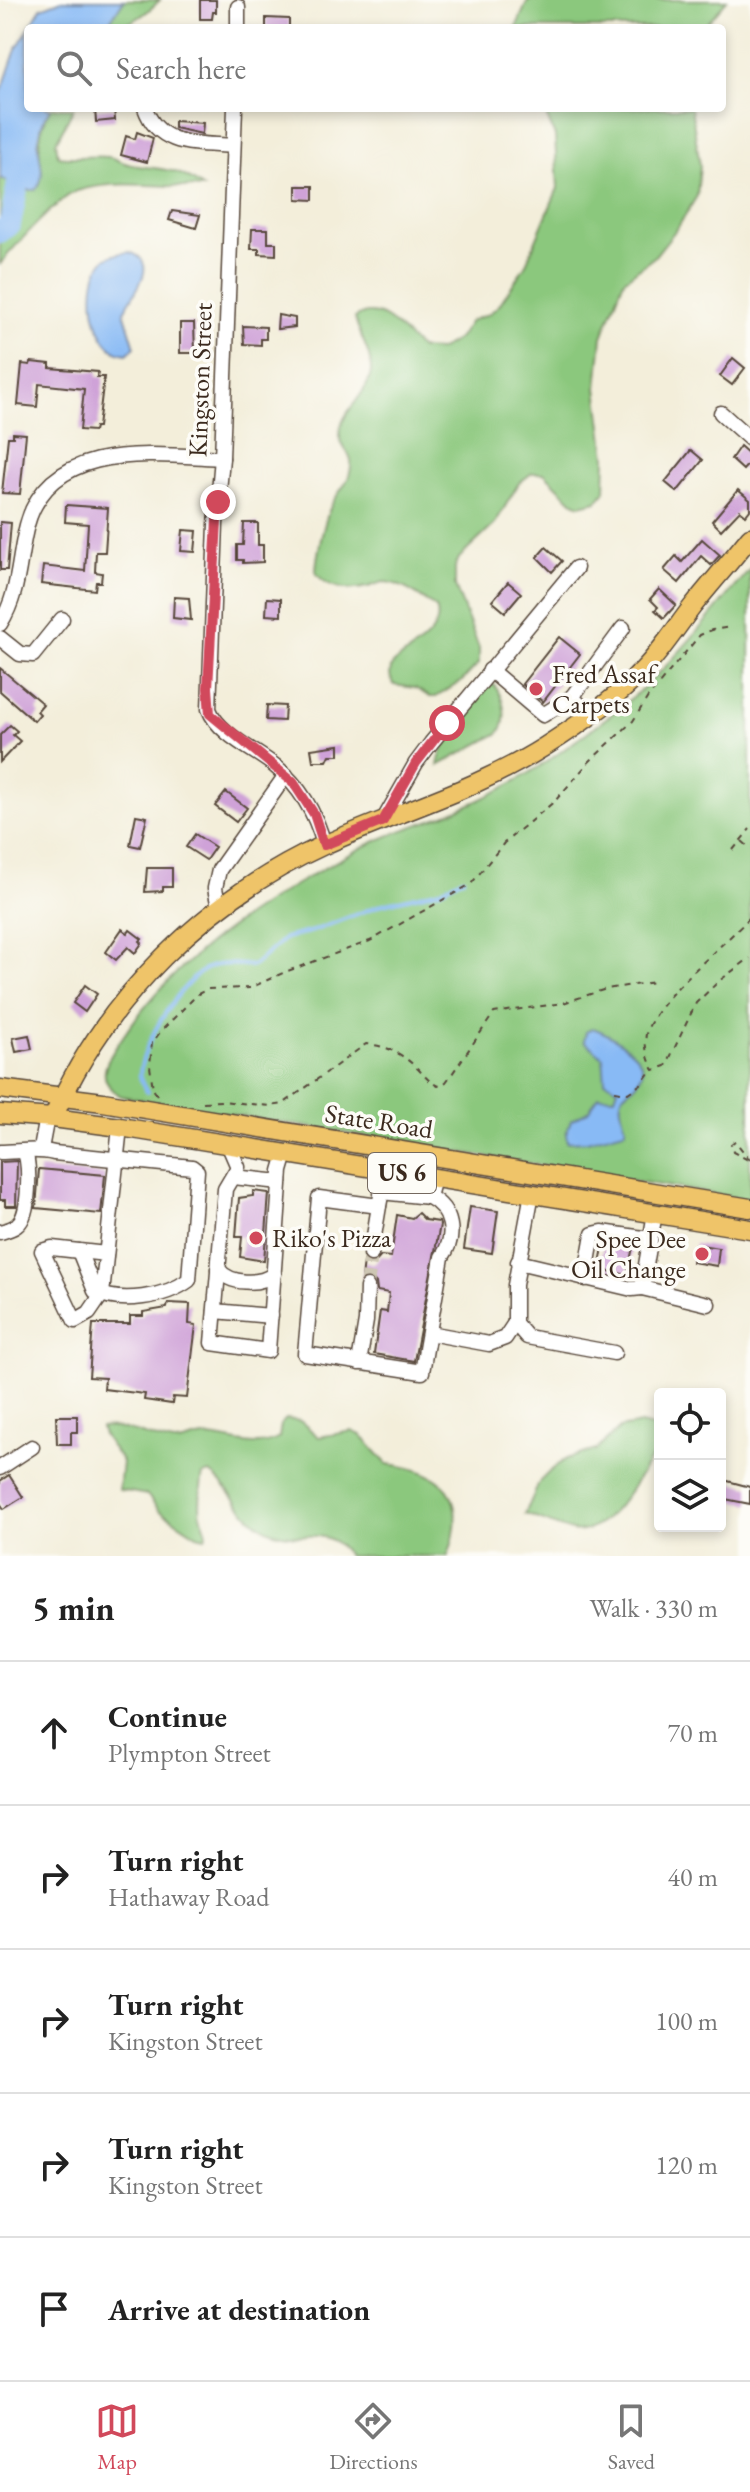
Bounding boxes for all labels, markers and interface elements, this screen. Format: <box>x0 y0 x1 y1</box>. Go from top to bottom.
search box <box>24 24 726 112</box>
icon: search <box>52 46 96 90</box>
text: Search here <box>116 49 246 88</box>
street label: Kingston Street <box>180 302 220 458</box>
route end <box>200 484 236 520</box>
place label: Fred Assaf Carpets <box>552 657 658 721</box>
marker: Fred Assaf Carpets <box>527 680 545 698</box>
route start <box>429 705 465 741</box>
street label: State Road <box>323 1096 436 1146</box>
road number: US 6 <box>368 1153 436 1193</box>
place label: Riko's Pizza <box>272 1221 392 1255</box>
place label: Spee Dee Oil Change <box>571 1222 686 1286</box>
marker: Riko's Pizza <box>247 1229 265 1247</box>
marker: Spee Dee Oil Change <box>693 1245 711 1263</box>
map controls <box>654 1388 726 1532</box>
button: locate <box>654 1388 726 1460</box>
button: layers <box>654 1460 726 1532</box>
text: 5 min <box>32 1586 115 1630</box>
text: Walk · 330 m <box>590 1591 718 1625</box>
text: Continue <box>108 1697 227 1736</box>
icon: ahead <box>32 1711 76 1755</box>
text: 70 m <box>668 1716 718 1750</box>
text: Plympton Street <box>108 1736 271 1770</box>
text: Turn right <box>108 1841 244 1880</box>
icon: right <box>32 1855 76 1899</box>
text: 40 m <box>668 1860 718 1894</box>
text: Hathaway Road <box>108 1880 269 1914</box>
text: Turn right <box>108 1985 244 2024</box>
icon: right <box>32 1999 76 2043</box>
text: 100 m <box>655 2004 718 2038</box>
text: Kingston Street <box>108 2024 263 2058</box>
text: Turn right <box>108 2129 244 2168</box>
icon: right <box>32 2143 76 2187</box>
text: 120 m <box>655 2148 718 2182</box>
text: Kingston Street <box>108 2168 263 2202</box>
icon: arrive <box>32 2287 76 2331</box>
text: Arrive at destination <box>108 2290 370 2329</box>
tab: Map <box>95 2399 139 2476</box>
tab: Directions <box>329 2399 418 2476</box>
tab: Saved <box>608 2399 655 2476</box>

